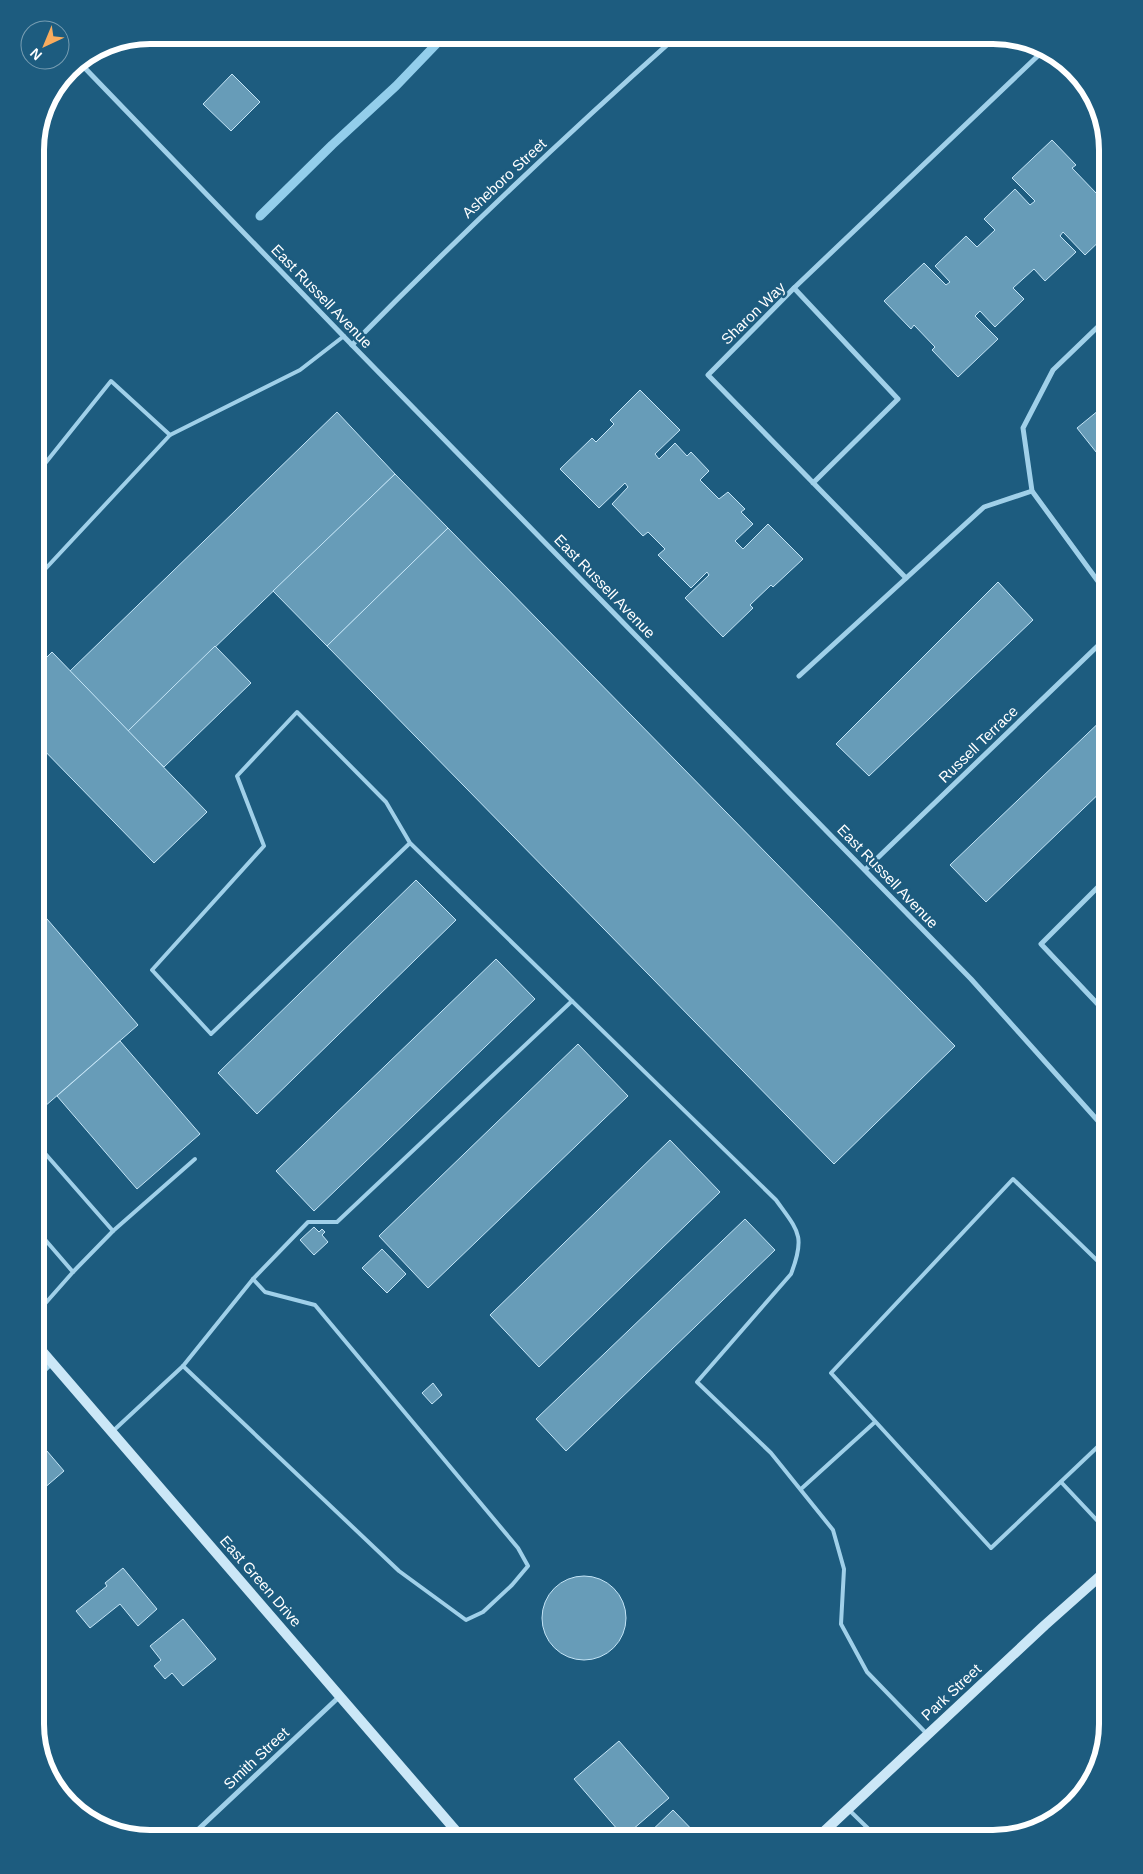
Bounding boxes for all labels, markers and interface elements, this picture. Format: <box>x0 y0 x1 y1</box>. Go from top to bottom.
north arrow <box>20 20 70 70</box>
text: N <box>27 45 45 64</box>
street label: Asheboro Street <box>459 134 550 221</box>
street label: East Russell Avenue <box>268 241 376 351</box>
street label: Sharon Way <box>718 278 789 348</box>
street label: East Russell Avenue <box>551 531 659 641</box>
street label: Russell Terrace <box>935 702 1021 786</box>
street label: East Russell Avenue <box>834 821 942 931</box>
street label: East Green Drive <box>217 1532 305 1630</box>
street label: Park Street <box>918 1660 985 1724</box>
street label: Smith Street <box>220 1723 293 1792</box>

